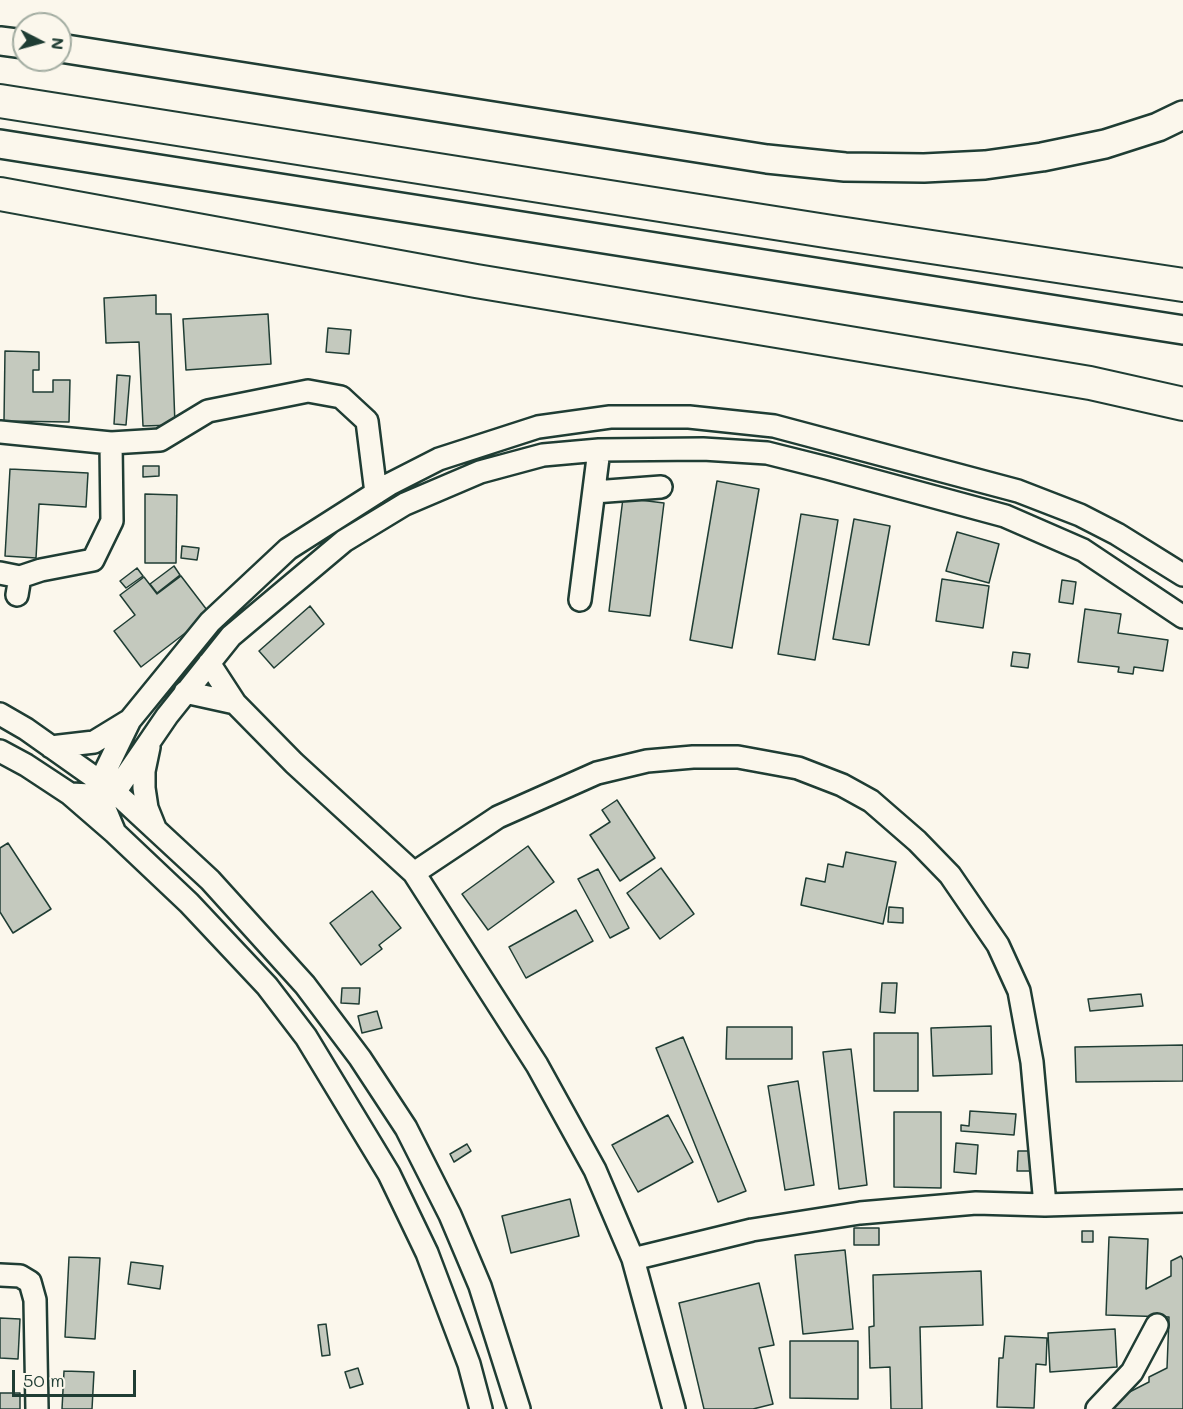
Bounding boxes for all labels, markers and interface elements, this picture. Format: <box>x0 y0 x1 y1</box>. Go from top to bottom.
north arrow <box>12 12 72 72</box>
text: N <box>47 37 69 51</box>
scale bar <box>15 1358 140 1396</box>
text: 50 m <box>23 1368 65 1392</box>

